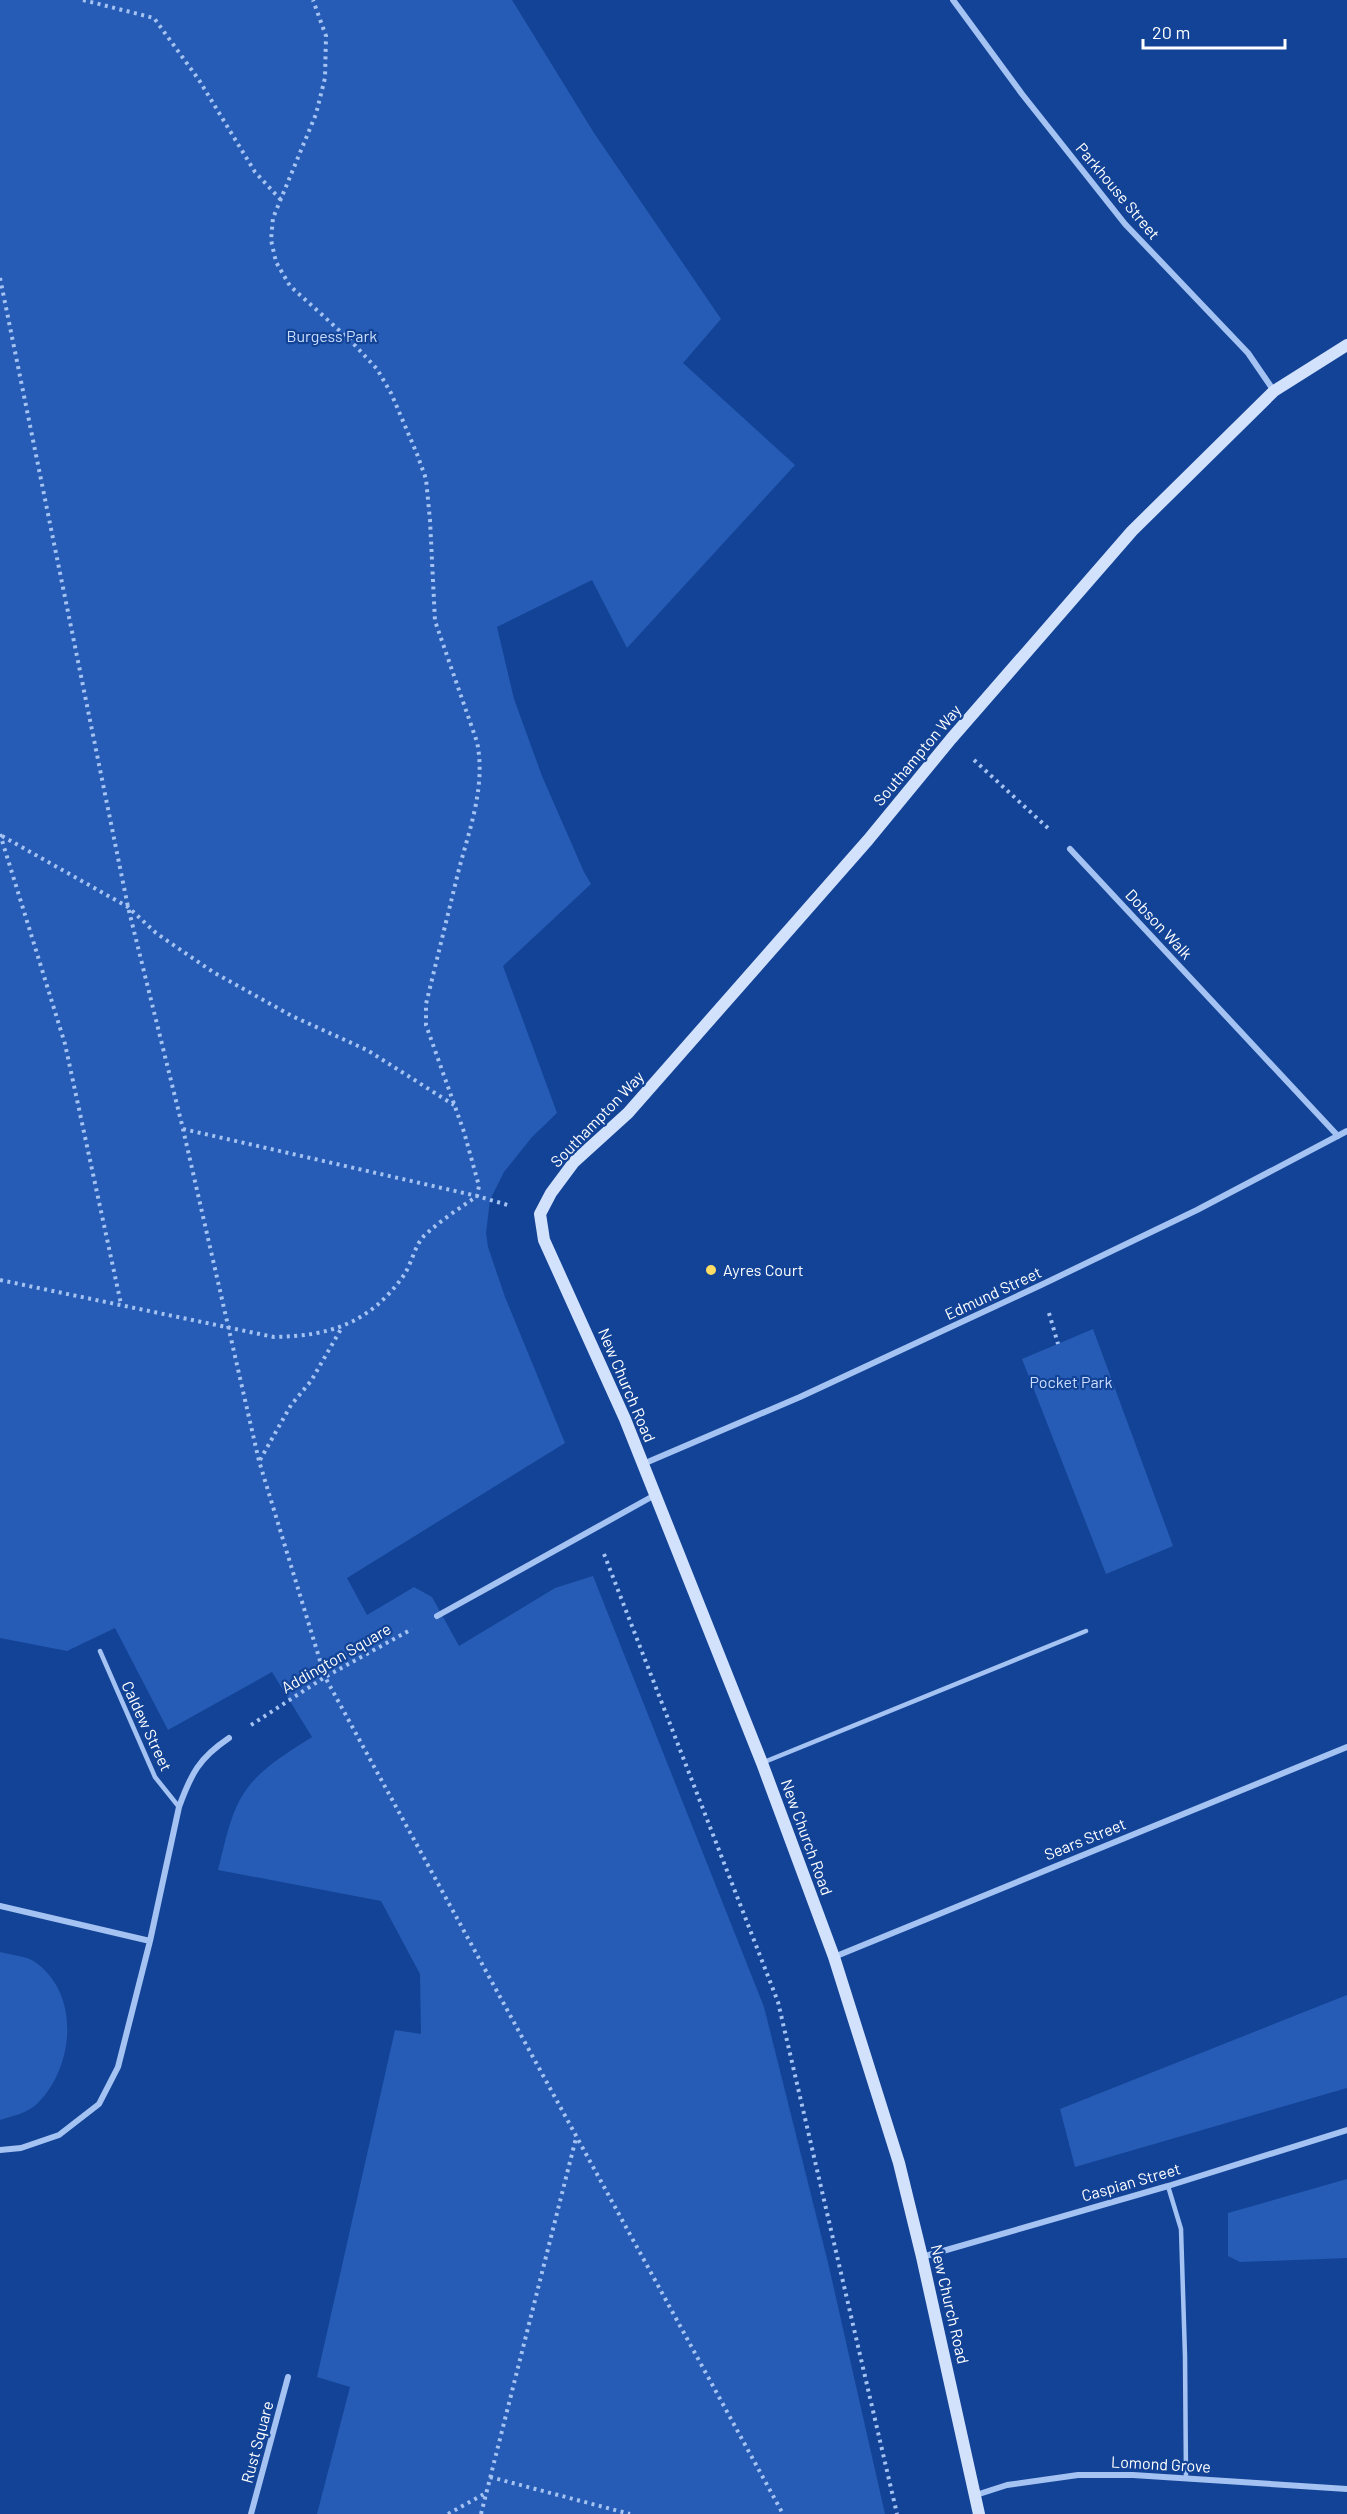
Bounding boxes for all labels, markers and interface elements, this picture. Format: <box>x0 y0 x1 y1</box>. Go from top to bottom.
scale bar <box>1143 12 1286 50</box>
text: 20 m <box>1152 21 1190 43</box>
street label: Parkhouse Street <box>1072 138 1164 243</box>
park label: Burgess Park <box>287 326 377 345</box>
street label: Southampton Way <box>869 700 965 809</box>
street label: Dobson Walk <box>1122 885 1197 963</box>
street label: Southampton Way <box>546 1066 648 1171</box>
place label: Ayres Court <box>723 1260 804 1279</box>
street label: Edmund Street <box>941 1262 1044 1323</box>
marker: Ayres Court <box>704 1263 718 1277</box>
street label: New Church Road <box>595 1325 660 1445</box>
park label: Pocket Park <box>1030 1372 1112 1391</box>
street label: Addington Square <box>277 1618 394 1697</box>
street label: Caldew Street <box>118 1678 177 1774</box>
street label: New Church Road <box>778 1776 837 1897</box>
street label: Sears Street <box>1041 1814 1128 1864</box>
street label: Caspian Street <box>1079 2158 1183 2205</box>
street label: New Church Road <box>928 2242 973 2365</box>
street label: Rust Square <box>236 2399 277 2485</box>
street label: Lomond Grove <box>1111 2451 1211 2476</box>

